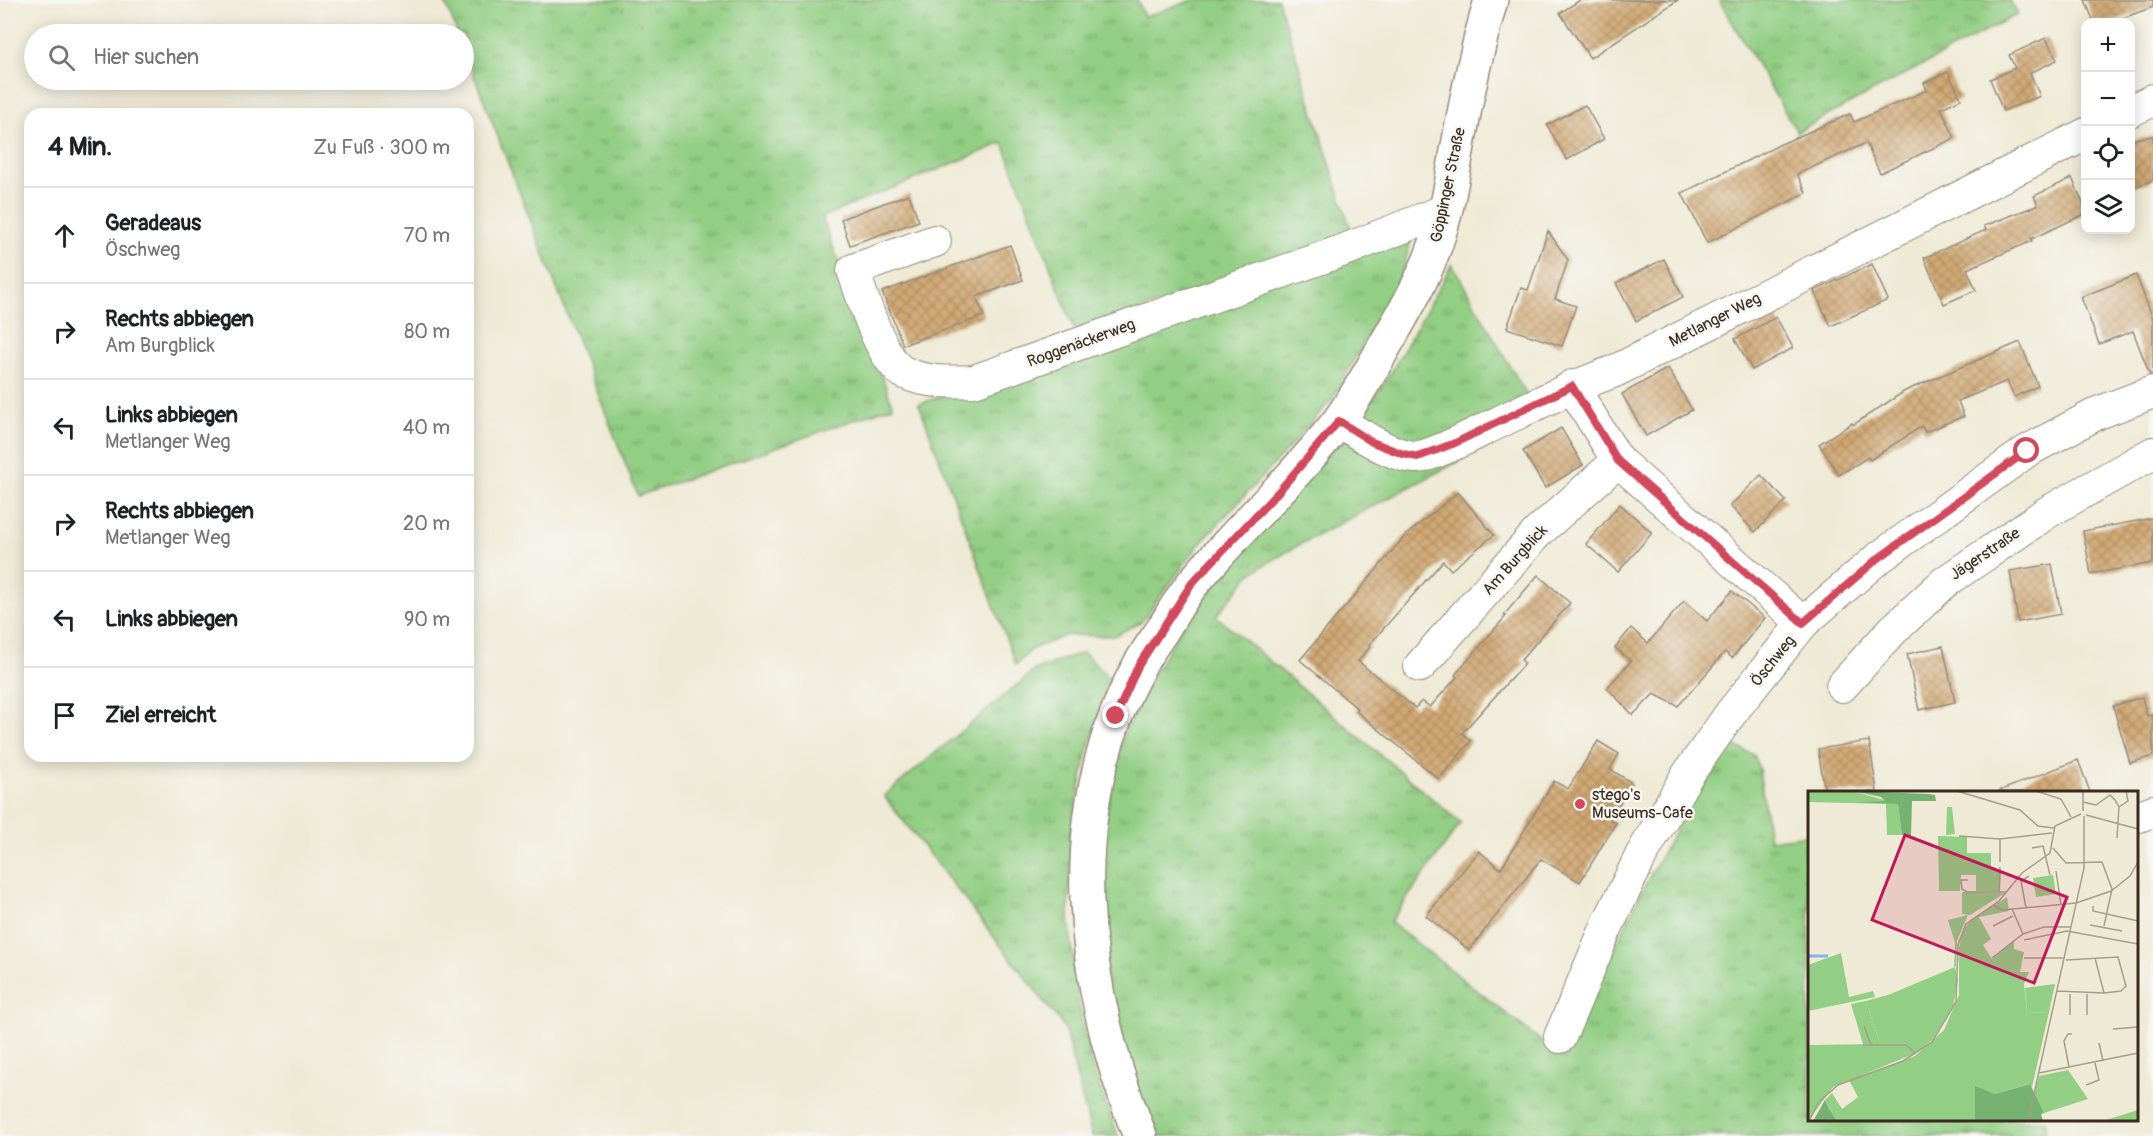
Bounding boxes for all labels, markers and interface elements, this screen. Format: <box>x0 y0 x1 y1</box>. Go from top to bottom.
map controls <box>2081 18 2135 234</box>
button: + <box>2081 18 2135 72</box>
search box <box>24 24 474 90</box>
icon: search <box>45 41 78 74</box>
text: Hier suchen <box>93 43 199 71</box>
button: − <box>2081 72 2135 126</box>
street label: Göppinger Straße <box>1426 126 1470 244</box>
button: locate <box>2081 126 2135 180</box>
text: 4 Min. <box>48 131 112 163</box>
text: Zu Fuß · 300 m <box>313 135 450 160</box>
button: layers <box>2081 180 2135 234</box>
text: Geradeaus <box>105 209 201 237</box>
icon: ahead <box>48 219 81 252</box>
text: 70 m <box>404 223 450 248</box>
text: Öschweg <box>105 237 180 262</box>
street label: Metlanger Weg <box>1666 288 1764 352</box>
text: Rechts abbiegen <box>105 305 254 333</box>
street label: Roggenäckerweg <box>1024 314 1138 372</box>
icon: right <box>48 315 81 348</box>
text: 80 m <box>404 319 450 344</box>
text: Am Burgblick <box>105 333 215 358</box>
text: Links abbiegen <box>105 401 238 429</box>
icon: left <box>48 411 81 444</box>
text: 40 m <box>403 415 450 440</box>
text: Metlanger Weg <box>105 429 231 454</box>
route start <box>2013 437 2039 463</box>
text: Rechts abbiegen <box>105 497 254 525</box>
icon: right <box>48 507 81 540</box>
text: 20 m <box>403 511 450 536</box>
street label: Am Burgblick <box>1478 520 1552 599</box>
street label: Jägerstraße <box>1946 523 2024 585</box>
text: Metlanger Weg <box>105 525 231 550</box>
icon: left <box>48 603 81 636</box>
text: Links abbiegen <box>105 605 238 633</box>
text: 90 m <box>404 607 450 632</box>
street label: Öschweg <box>1746 631 1800 691</box>
icon: arrive <box>48 699 81 732</box>
text: Ziel erreicht <box>105 701 216 729</box>
route end <box>1102 702 1128 728</box>
place label: stego's Museums-Cafe <box>1592 785 1693 823</box>
inset map <box>1808 791 2138 1121</box>
marker: stego's Museums-Cafe <box>1573 797 1587 811</box>

